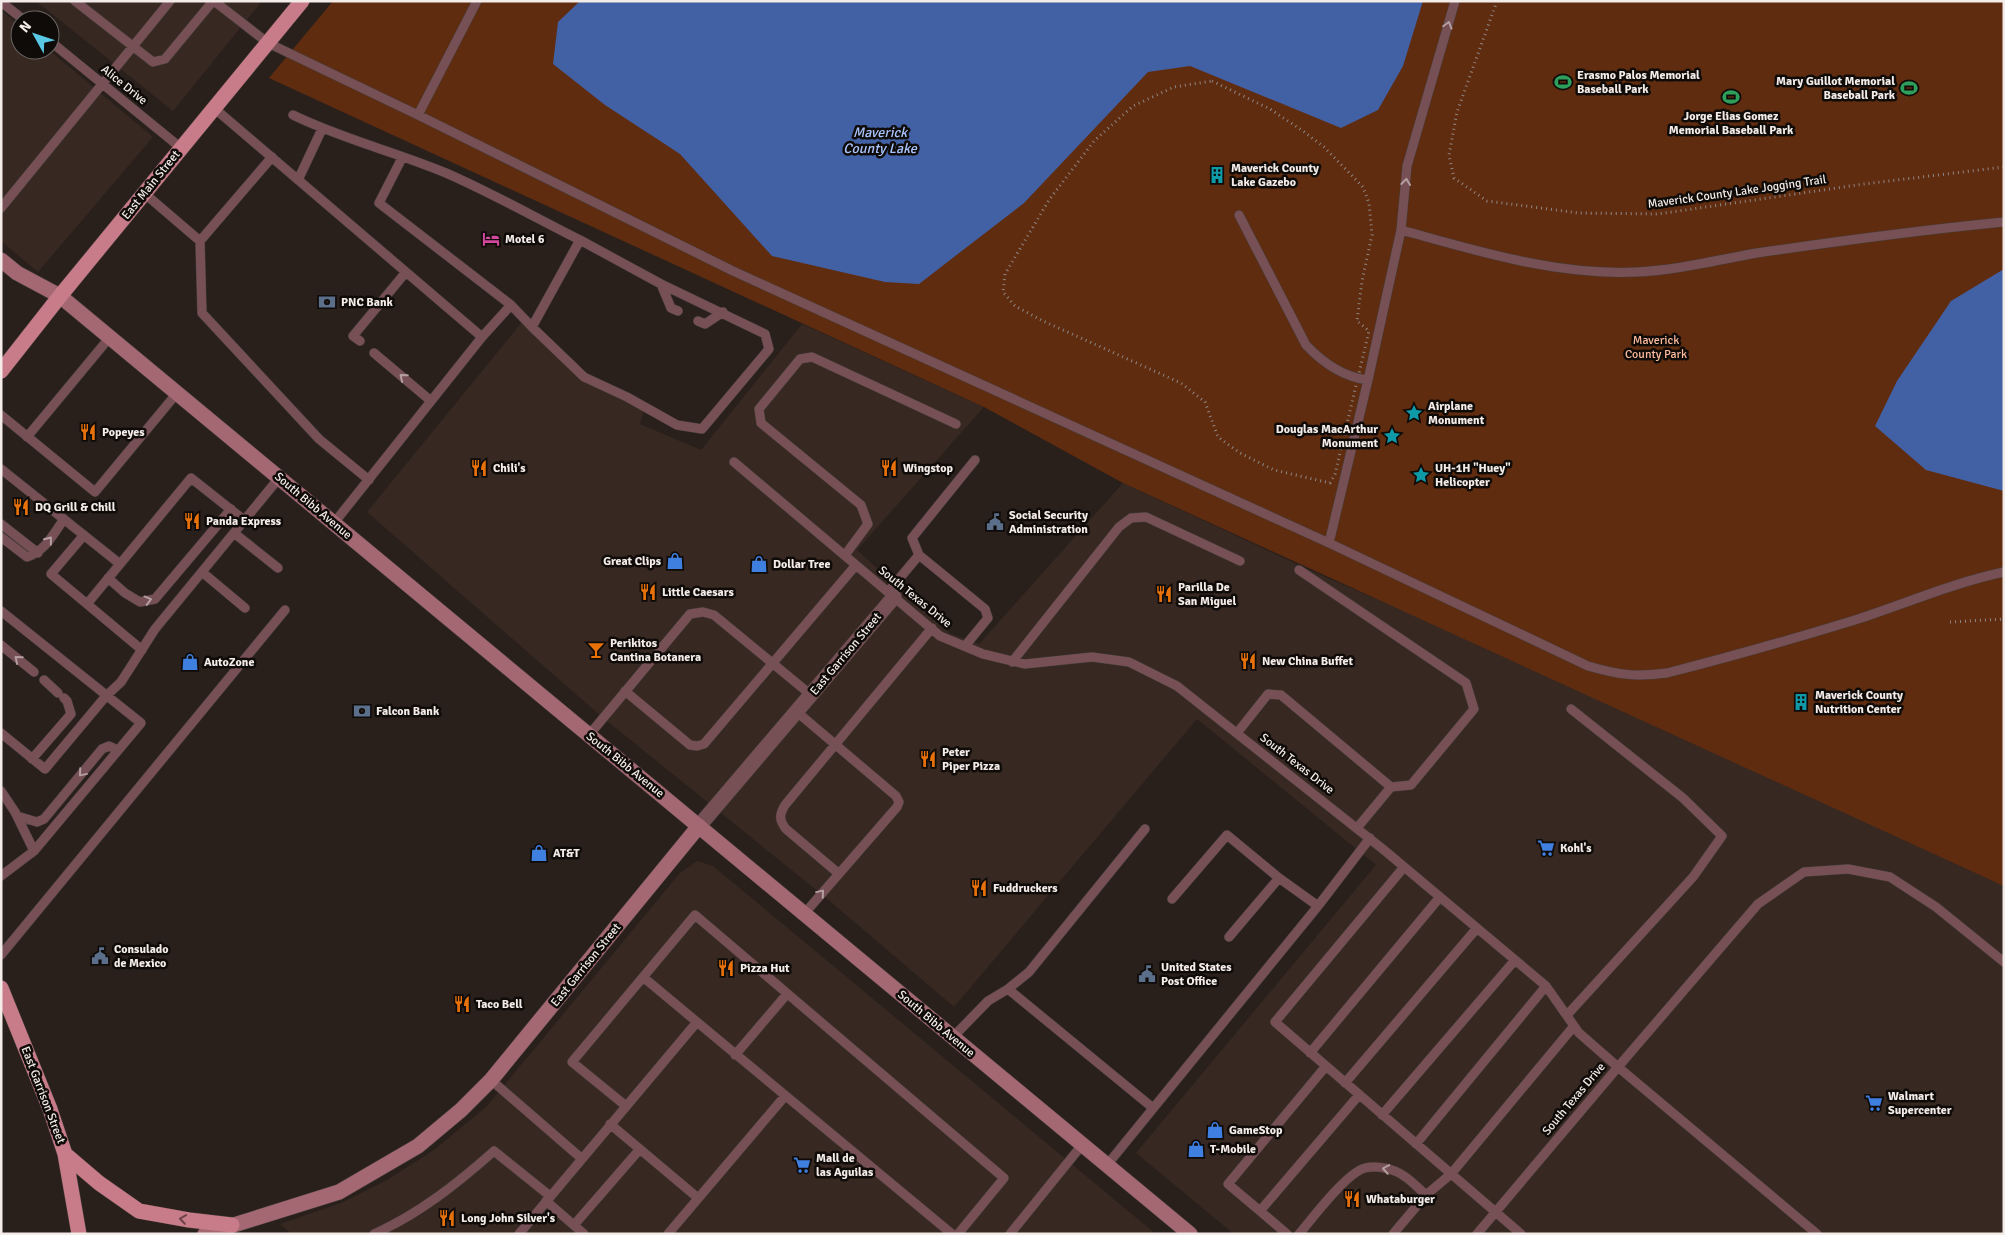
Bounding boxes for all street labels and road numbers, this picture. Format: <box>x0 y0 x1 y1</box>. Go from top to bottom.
street label: Alice Drive <box>98 62 150 108</box>
street label: East Main Street <box>119 147 183 223</box>
street label: Maverick County Lake Jogging Trail <box>1647 172 1828 212</box>
street label: South Bibb Avenue <box>271 469 355 543</box>
street label: South Texas Drive <box>875 563 955 631</box>
street label: East Garrison Street <box>807 610 885 698</box>
street label: South Bibb Avenue <box>583 729 667 801</box>
street label: South Texas Drive <box>1257 730 1337 798</box>
street label: East Garrison Street <box>548 920 624 1010</box>
street label: South Bibb Avenue <box>894 987 978 1061</box>
street label: East Garrison Street <box>18 1044 68 1146</box>
street label: South Texas Drive <box>1539 1060 1609 1138</box>

